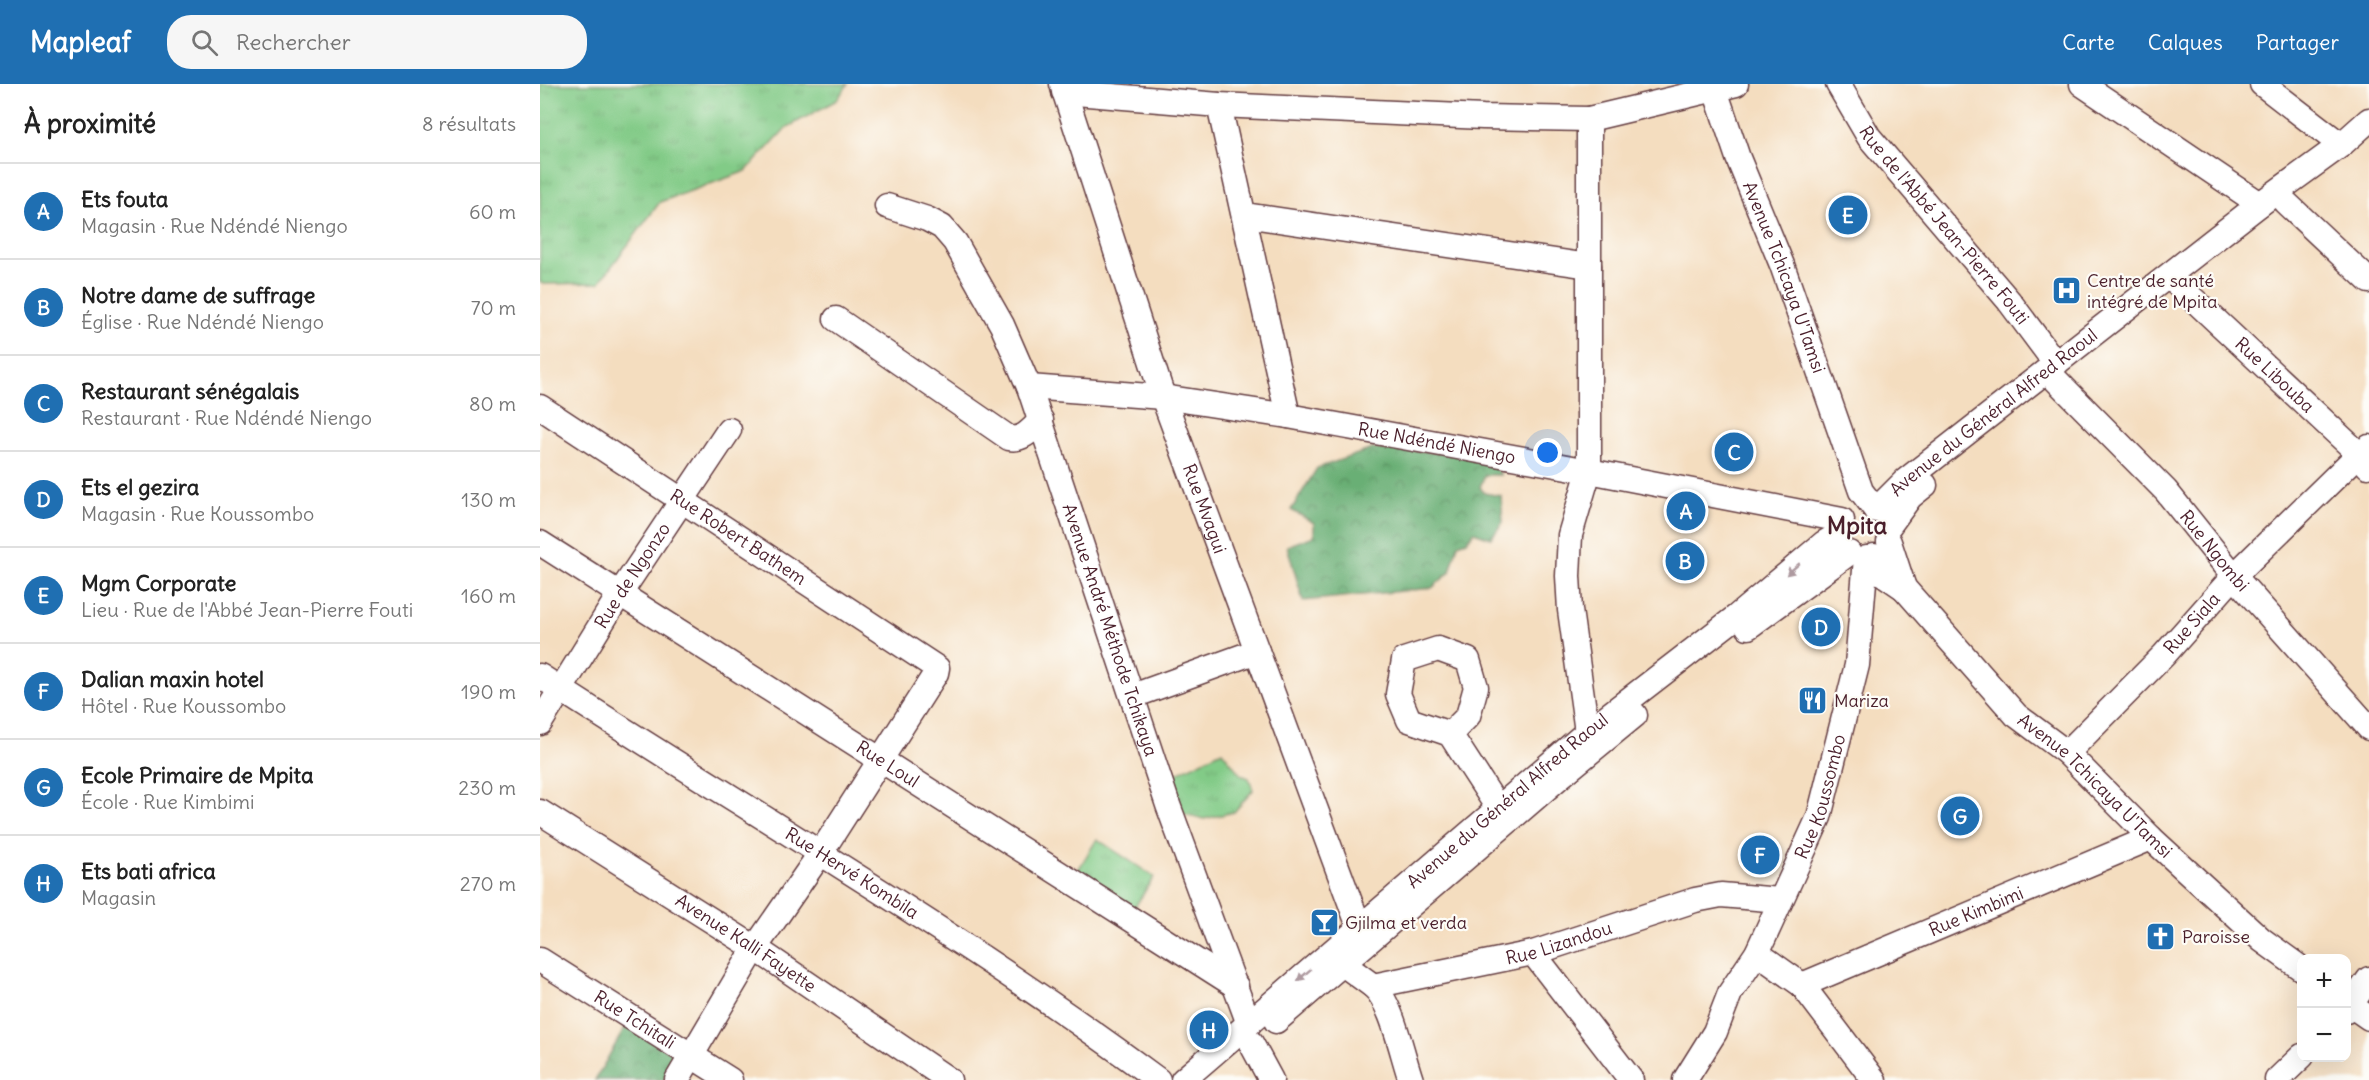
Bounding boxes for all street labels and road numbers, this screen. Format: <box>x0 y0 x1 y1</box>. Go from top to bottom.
street label: Rue de l'Abbé Jean-Pierre Fouti <box>1854 122 2034 329</box>
street label: Avenue Tchicaya U'Tamsi <box>1738 178 1831 376</box>
street label: Avenue du Général Alfred Raoul <box>1885 323 2102 501</box>
street label: Rue Libouba <box>2230 332 2319 417</box>
street label: Rue Ndéndé Niengo <box>1356 417 1518 468</box>
street label: Rue Mvagui <box>1178 461 1232 556</box>
street label: Rue Robert Bathem <box>666 484 811 590</box>
street label: Avenue André Méthode Tchikaya <box>1058 500 1163 759</box>
street label: Rue Ngombi <box>2175 505 2254 596</box>
street label: Rue de Ngonzo <box>589 518 675 633</box>
street label: Rue Siala <box>2158 588 2225 659</box>
street label: Avenue du Général Alfred Raoul <box>1402 708 1612 893</box>
street label: Avenue Tchicaya U'Tamsi <box>2013 708 2177 863</box>
street label: Rue Koussombo <box>1789 732 1850 862</box>
street label: Rue Loul <box>852 735 924 792</box>
street label: Rue Hervé Kombila <box>781 822 923 924</box>
street label: Rue Kimbimi <box>1925 881 2027 941</box>
street label: Avenue Kalli Fayette <box>671 889 821 997</box>
street label: Rue Lizandou <box>1504 916 1615 969</box>
street label: Rue Tchitali <box>590 985 680 1054</box>

